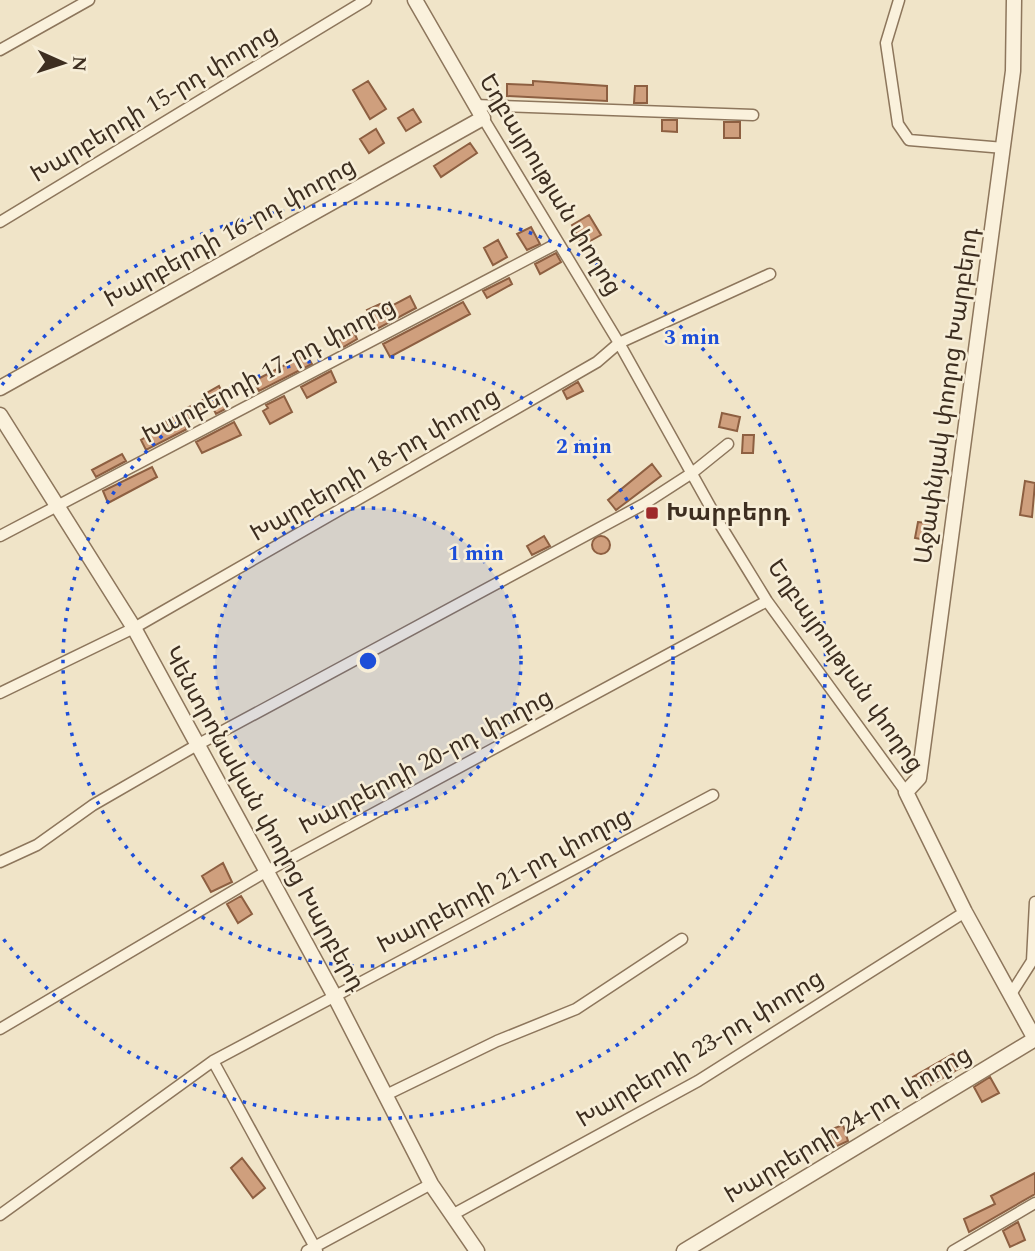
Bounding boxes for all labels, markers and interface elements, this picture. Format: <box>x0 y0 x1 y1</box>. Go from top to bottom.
street label: Խարբերդի 15-րդ փողոց <box>24 16 284 192</box>
north arrow <box>28 28 98 98</box>
text: N <box>64 55 93 72</box>
street label: Եղբայրության փողոց <box>469 67 631 303</box>
street label: Խարբերդի 16-րդ փողոց <box>98 149 362 317</box>
street label: Աջափնյակ փողոց Խարբերդ <box>906 225 989 567</box>
street label: Խարբերդի 17-րդ փողոց <box>136 289 402 453</box>
text: 3 min <box>664 322 720 354</box>
street label: Խարբերդի 18-րդ փողոց <box>244 379 506 551</box>
text: 2 min <box>556 431 612 463</box>
place label: Խարբերդ <box>666 495 791 531</box>
marker: Խարբերդ <box>644 505 660 521</box>
text: 1 min <box>448 538 504 570</box>
street label: Եղբայրության փողոց <box>758 552 932 780</box>
street label: Կենտրոնական փողոց Խարբերդ <box>154 640 374 999</box>
centre of rings <box>356 649 380 673</box>
street label: Խարբերդի 20-րդ փողոց <box>293 680 559 844</box>
street label: Խարբերդի 21-րդ փողոց <box>371 799 637 963</box>
street label: Խարբերդի 23-րդ փողոց <box>570 961 830 1137</box>
street label: Խարբերդի 24-րդ փողոց <box>718 1037 978 1213</box>

